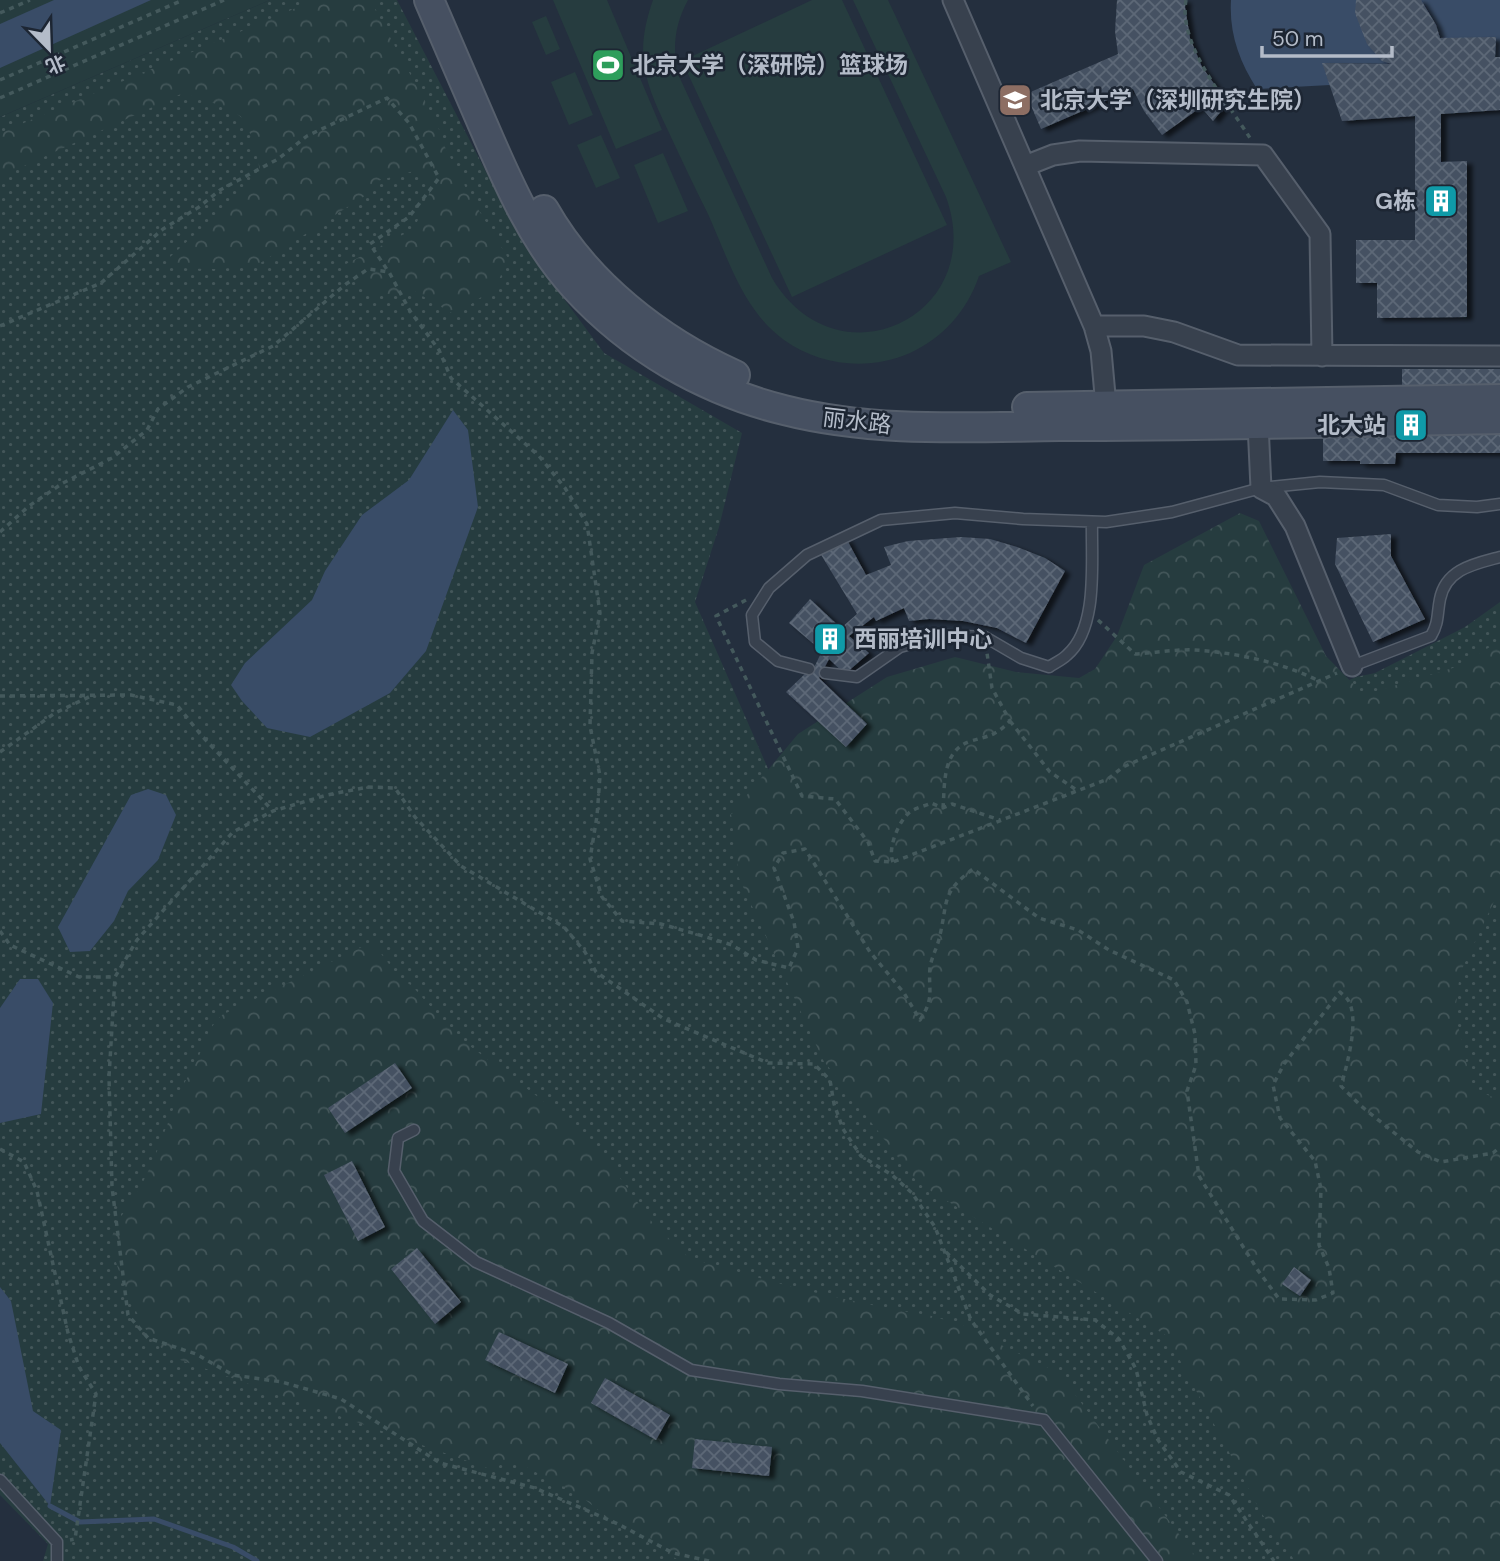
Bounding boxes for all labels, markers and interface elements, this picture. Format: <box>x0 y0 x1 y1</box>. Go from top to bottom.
north arrow <box>14 14 84 84</box>
scale bar <box>1262 14 1392 58</box>
text: 50 m <box>1272 25 1323 53</box>
sports icon: 北京大学（深研院）篮球场 <box>589 46 627 84</box>
text: 北 <box>42 49 69 79</box>
place label: 北京大学（深研院）篮球场 <box>632 50 908 80</box>
school or university icon: 北京大学（深圳研究生院） <box>996 81 1034 119</box>
place label: 北京大学（深圳研究生院） <box>1040 85 1316 115</box>
building icon: G栋 <box>1422 182 1460 220</box>
place label: G栋 <box>1375 186 1416 216</box>
street label: 丽水路 <box>821 402 893 440</box>
building icon: 北大站 <box>1392 406 1430 444</box>
place label: 北大站 <box>1317 410 1386 440</box>
building icon: 西丽培训中心 <box>811 620 849 658</box>
place label: 西丽培训中心 <box>854 624 992 654</box>

